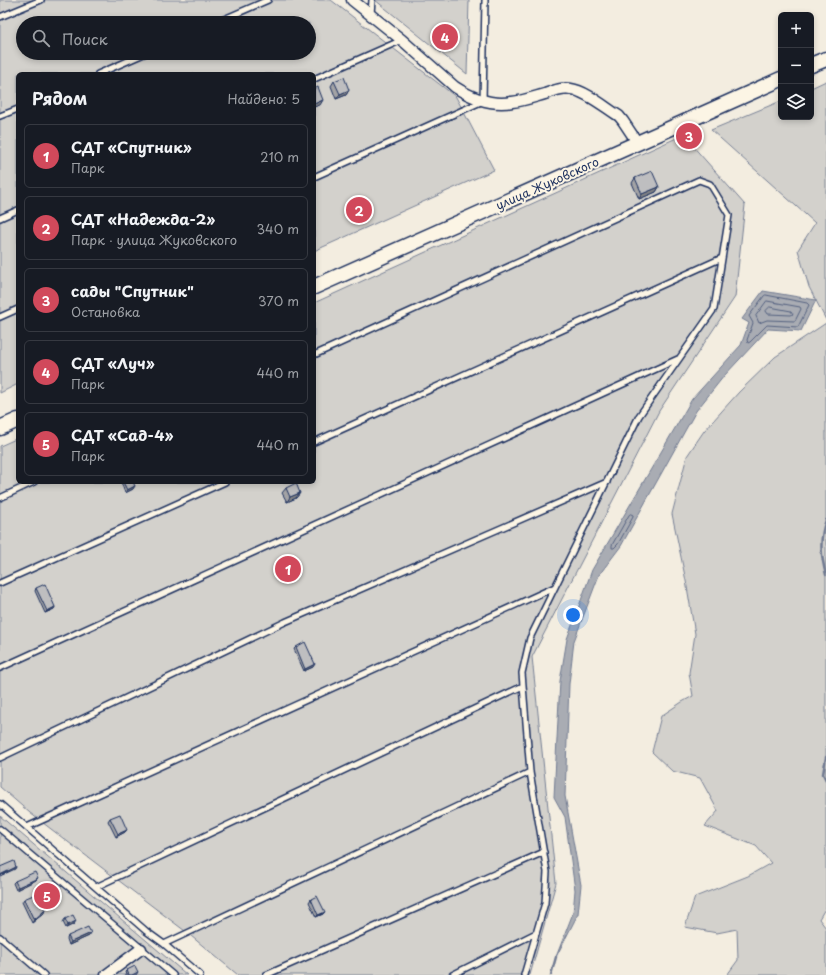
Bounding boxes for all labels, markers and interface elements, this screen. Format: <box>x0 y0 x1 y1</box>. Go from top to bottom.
map controls <box>778 12 814 120</box>
button: + <box>778 12 814 48</box>
search box <box>16 16 316 60</box>
pin: 4 <box>432 22 458 52</box>
icon: search <box>30 27 52 49</box>
text: Поиск <box>62 27 108 50</box>
button: − <box>778 48 814 84</box>
button: layers <box>778 84 814 120</box>
text: Рядом <box>32 85 87 111</box>
text: Найдено: 5 <box>228 89 300 108</box>
pin: 3 <box>676 121 702 151</box>
text: СДТ «Спутник» <box>71 135 192 158</box>
text: 1 <box>43 147 49 166</box>
text: 210 m <box>260 147 299 166</box>
street label: улица Жуковского <box>493 152 602 214</box>
text: Парк <box>71 158 105 177</box>
pin: 2 <box>346 195 372 225</box>
text: СДТ «Надежда-2» <box>71 207 215 230</box>
text: 2 <box>41 219 51 238</box>
text: 340 m <box>256 219 299 238</box>
text: Парк · улица Жуковского <box>71 230 237 249</box>
text: сады "Спутник" <box>71 279 194 302</box>
text: 3 <box>42 291 50 310</box>
text: 370 m <box>258 291 299 310</box>
text: Остановка <box>71 302 140 321</box>
text: СДТ «Луч» <box>71 351 155 374</box>
text: 4 <box>42 363 50 382</box>
text: 440 m <box>256 363 299 382</box>
text: Парк <box>71 374 105 393</box>
text: СДТ «Сад-4» <box>71 423 174 446</box>
text: 5 <box>42 435 50 454</box>
text: 440 m <box>256 435 299 454</box>
text: Парк <box>71 446 105 465</box>
pin: 1 <box>275 554 301 584</box>
your location <box>563 605 583 625</box>
pin: 5 <box>34 881 60 911</box>

